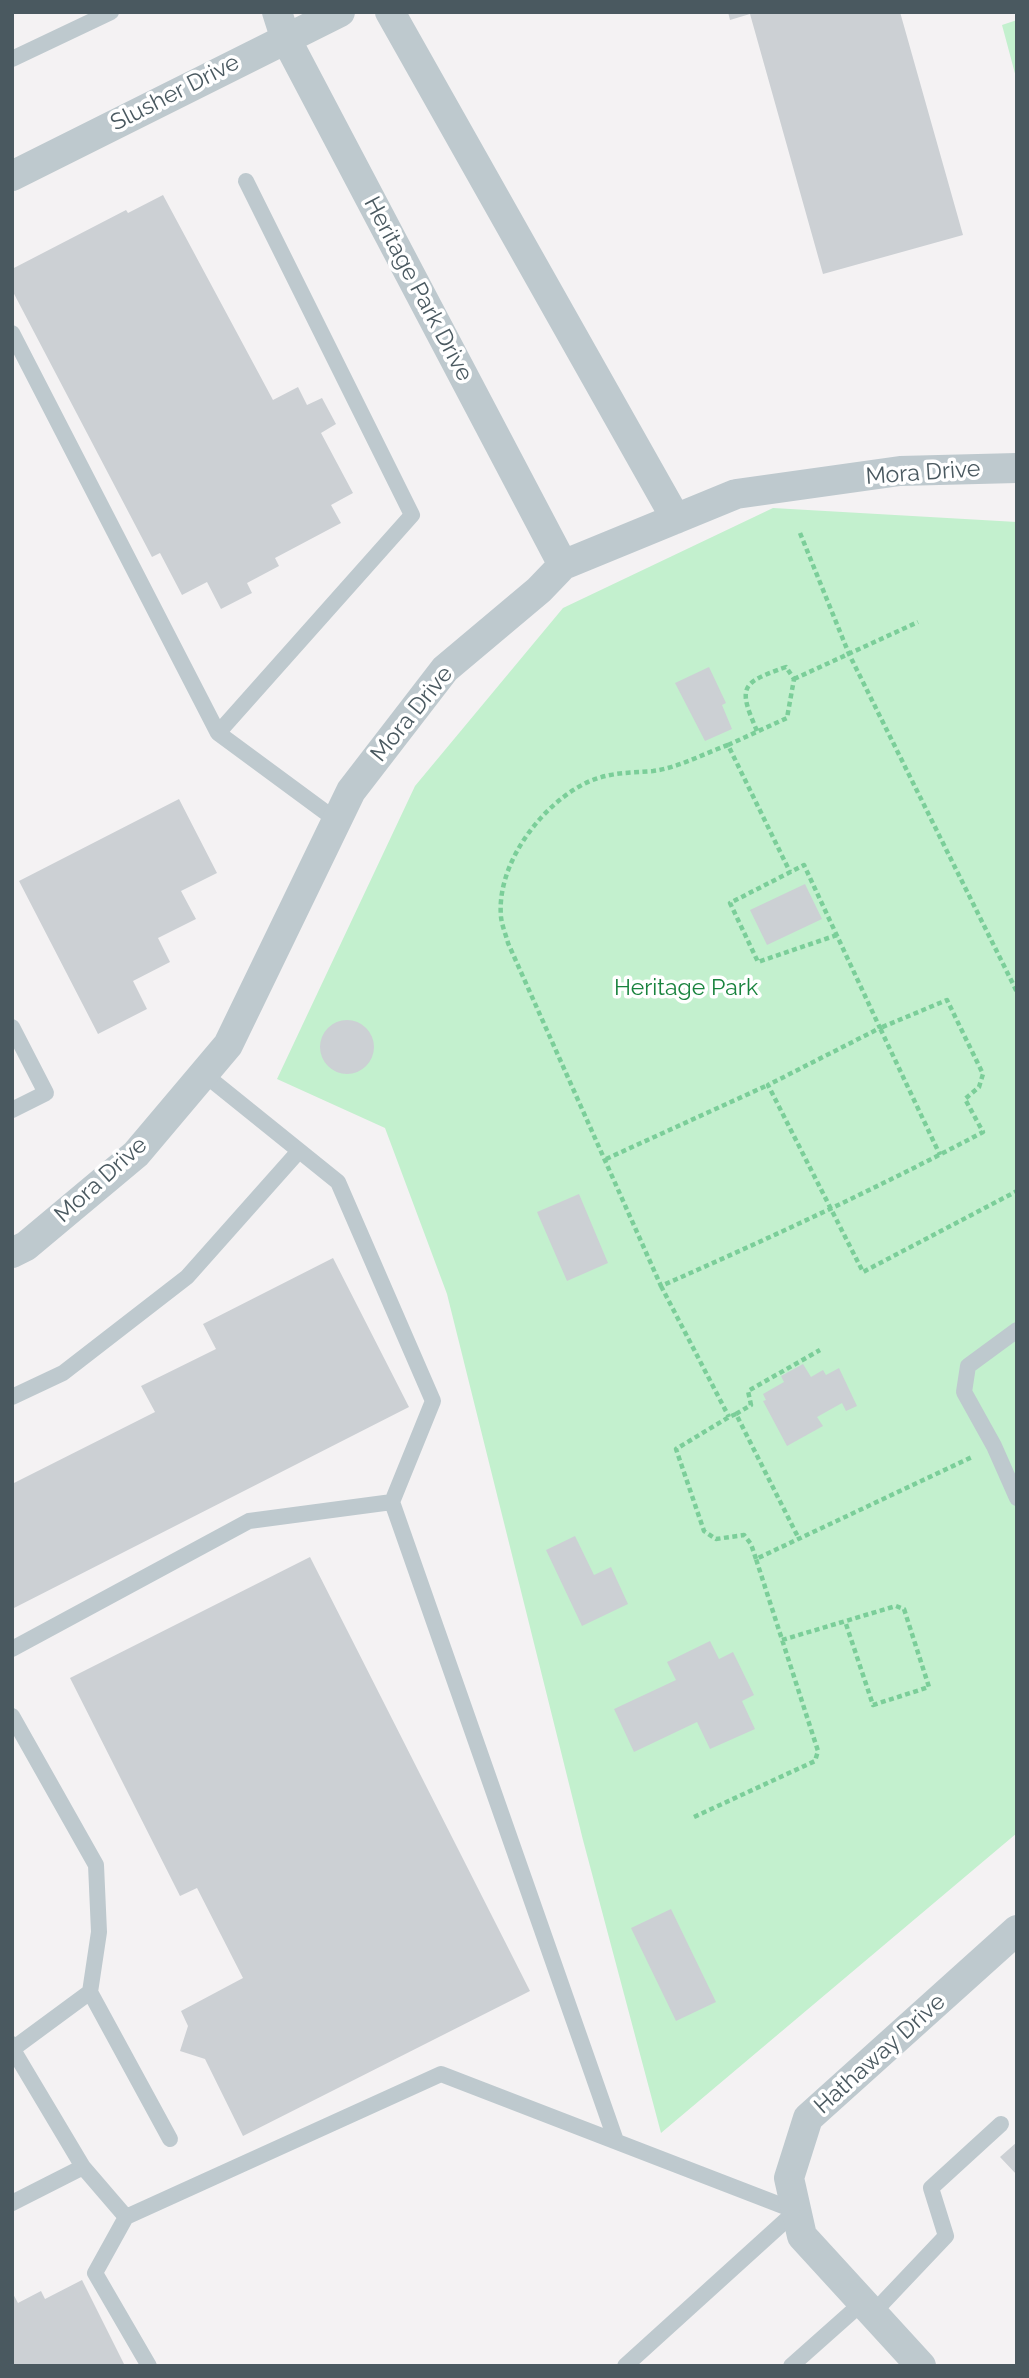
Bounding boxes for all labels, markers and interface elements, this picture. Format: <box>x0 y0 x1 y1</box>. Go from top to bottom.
street label: Slusher Drive <box>106 49 244 137</box>
street label: Heritage Park Drive <box>358 192 478 386</box>
street label: Mora Drive <box>865 455 981 491</box>
street label: Mora Drive <box>365 661 459 767</box>
park label: Heritage Park <box>614 974 758 1002</box>
street label: Mora Drive <box>49 1131 153 1229</box>
street label: Hathaway Drive <box>809 1988 951 2120</box>

